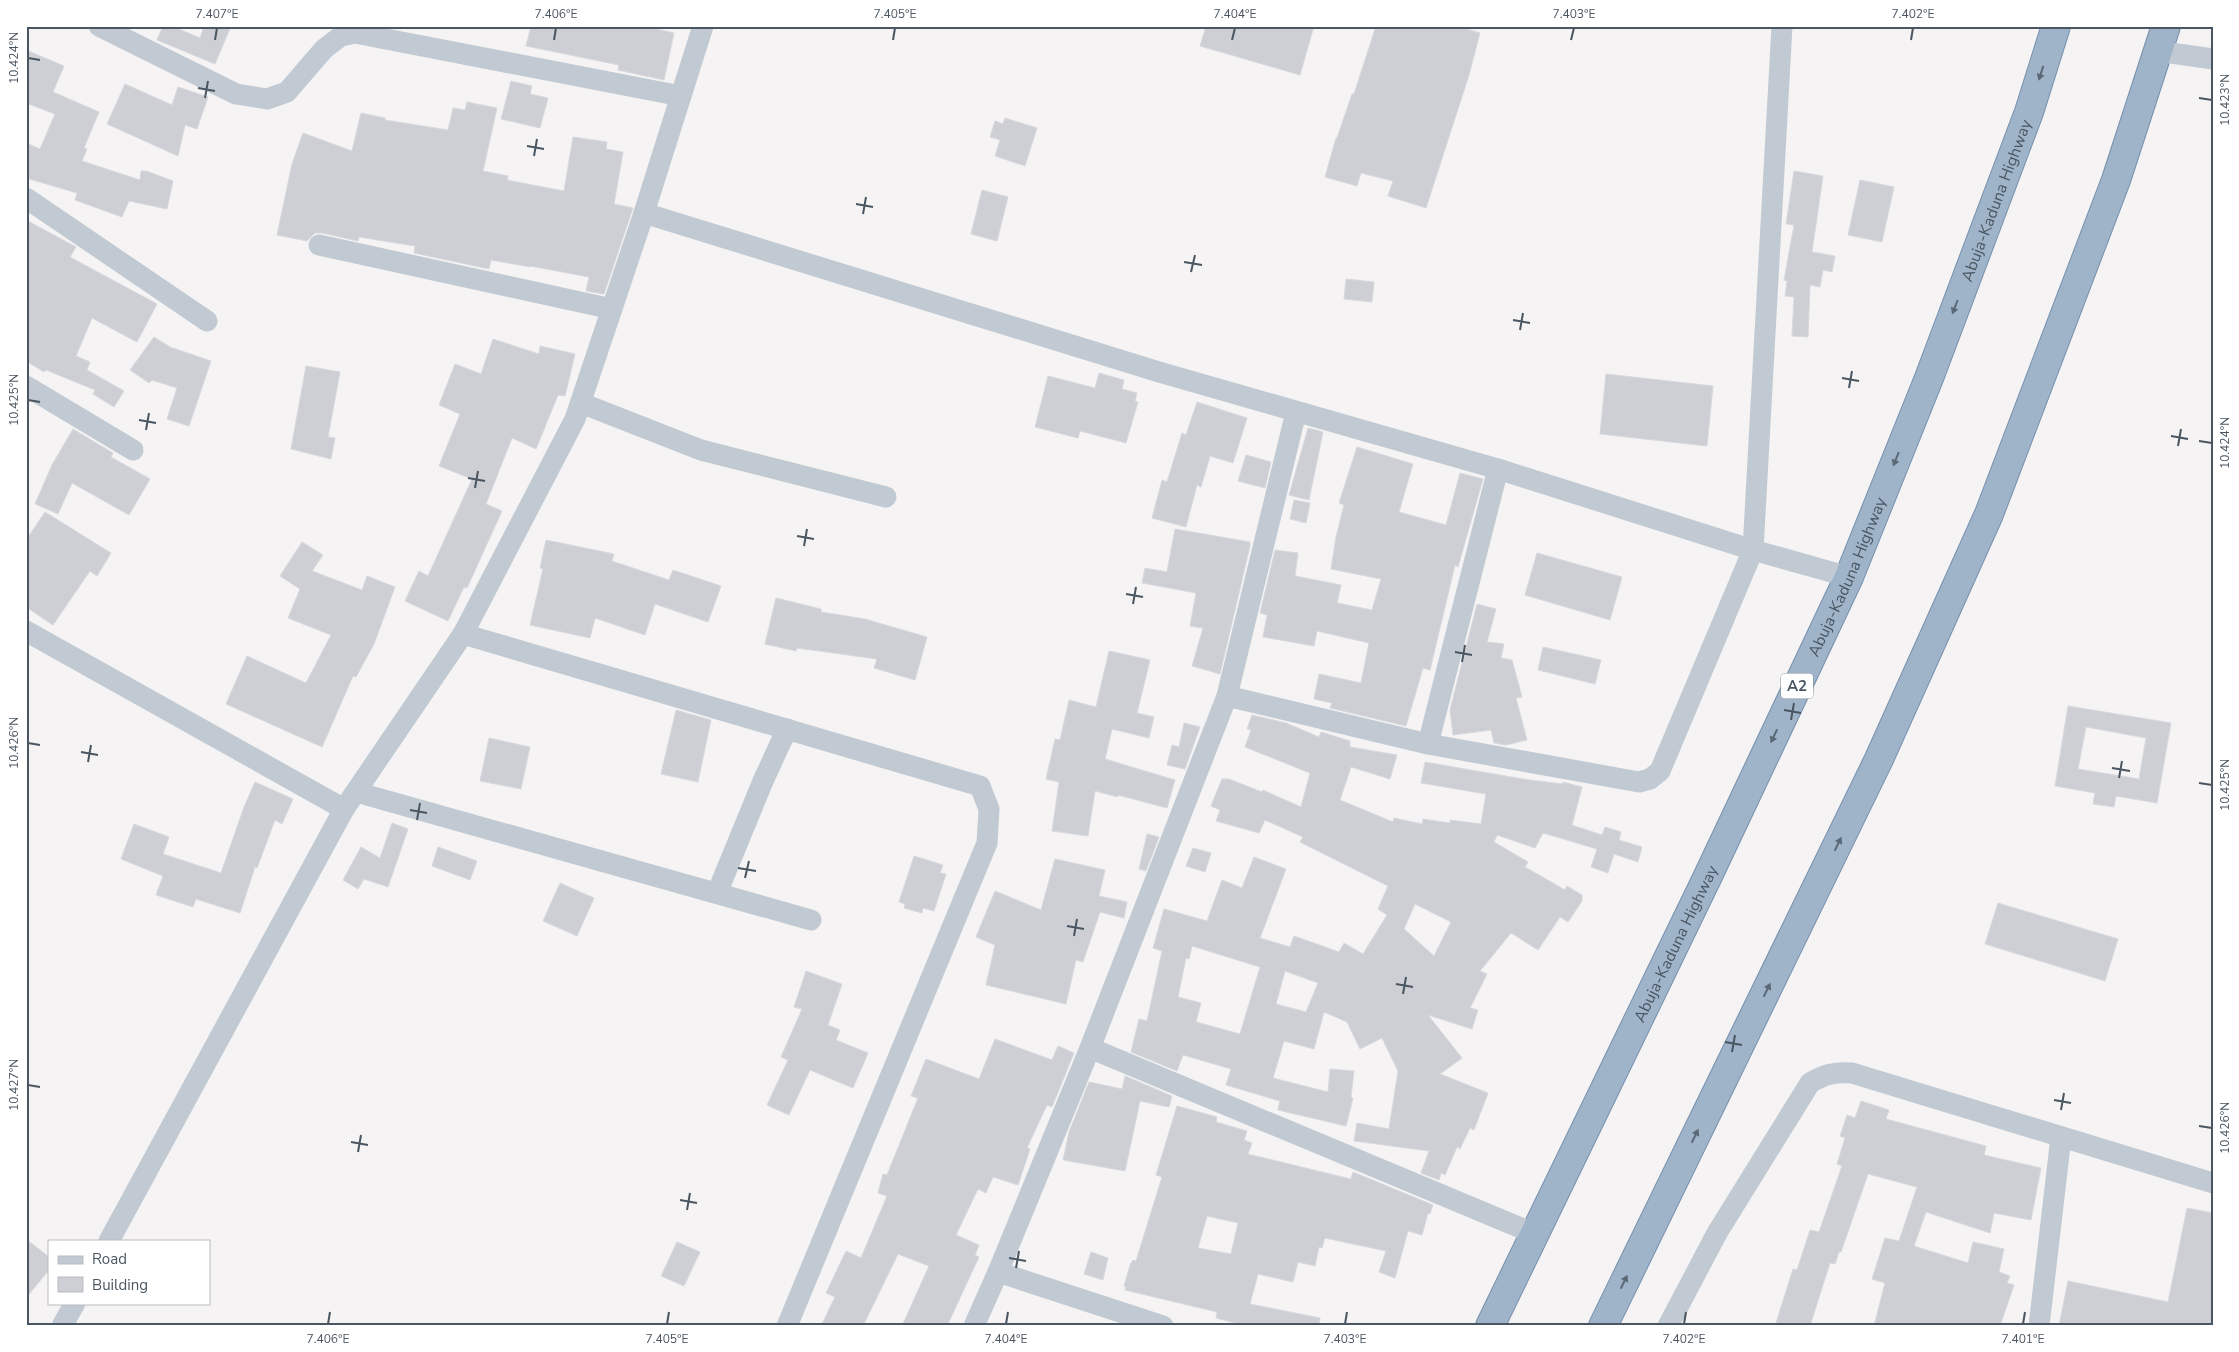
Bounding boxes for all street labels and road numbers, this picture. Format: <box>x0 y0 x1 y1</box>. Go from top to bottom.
street label: Abuja-Kaduna Highway <box>1956 116 2038 285</box>
street label: Abuja-Kaduna Highway <box>1803 493 1892 660</box>
road number: A2 <box>1781 674 1813 698</box>
street label: Abuja-Kaduna Highway <box>1629 861 1724 1026</box>

